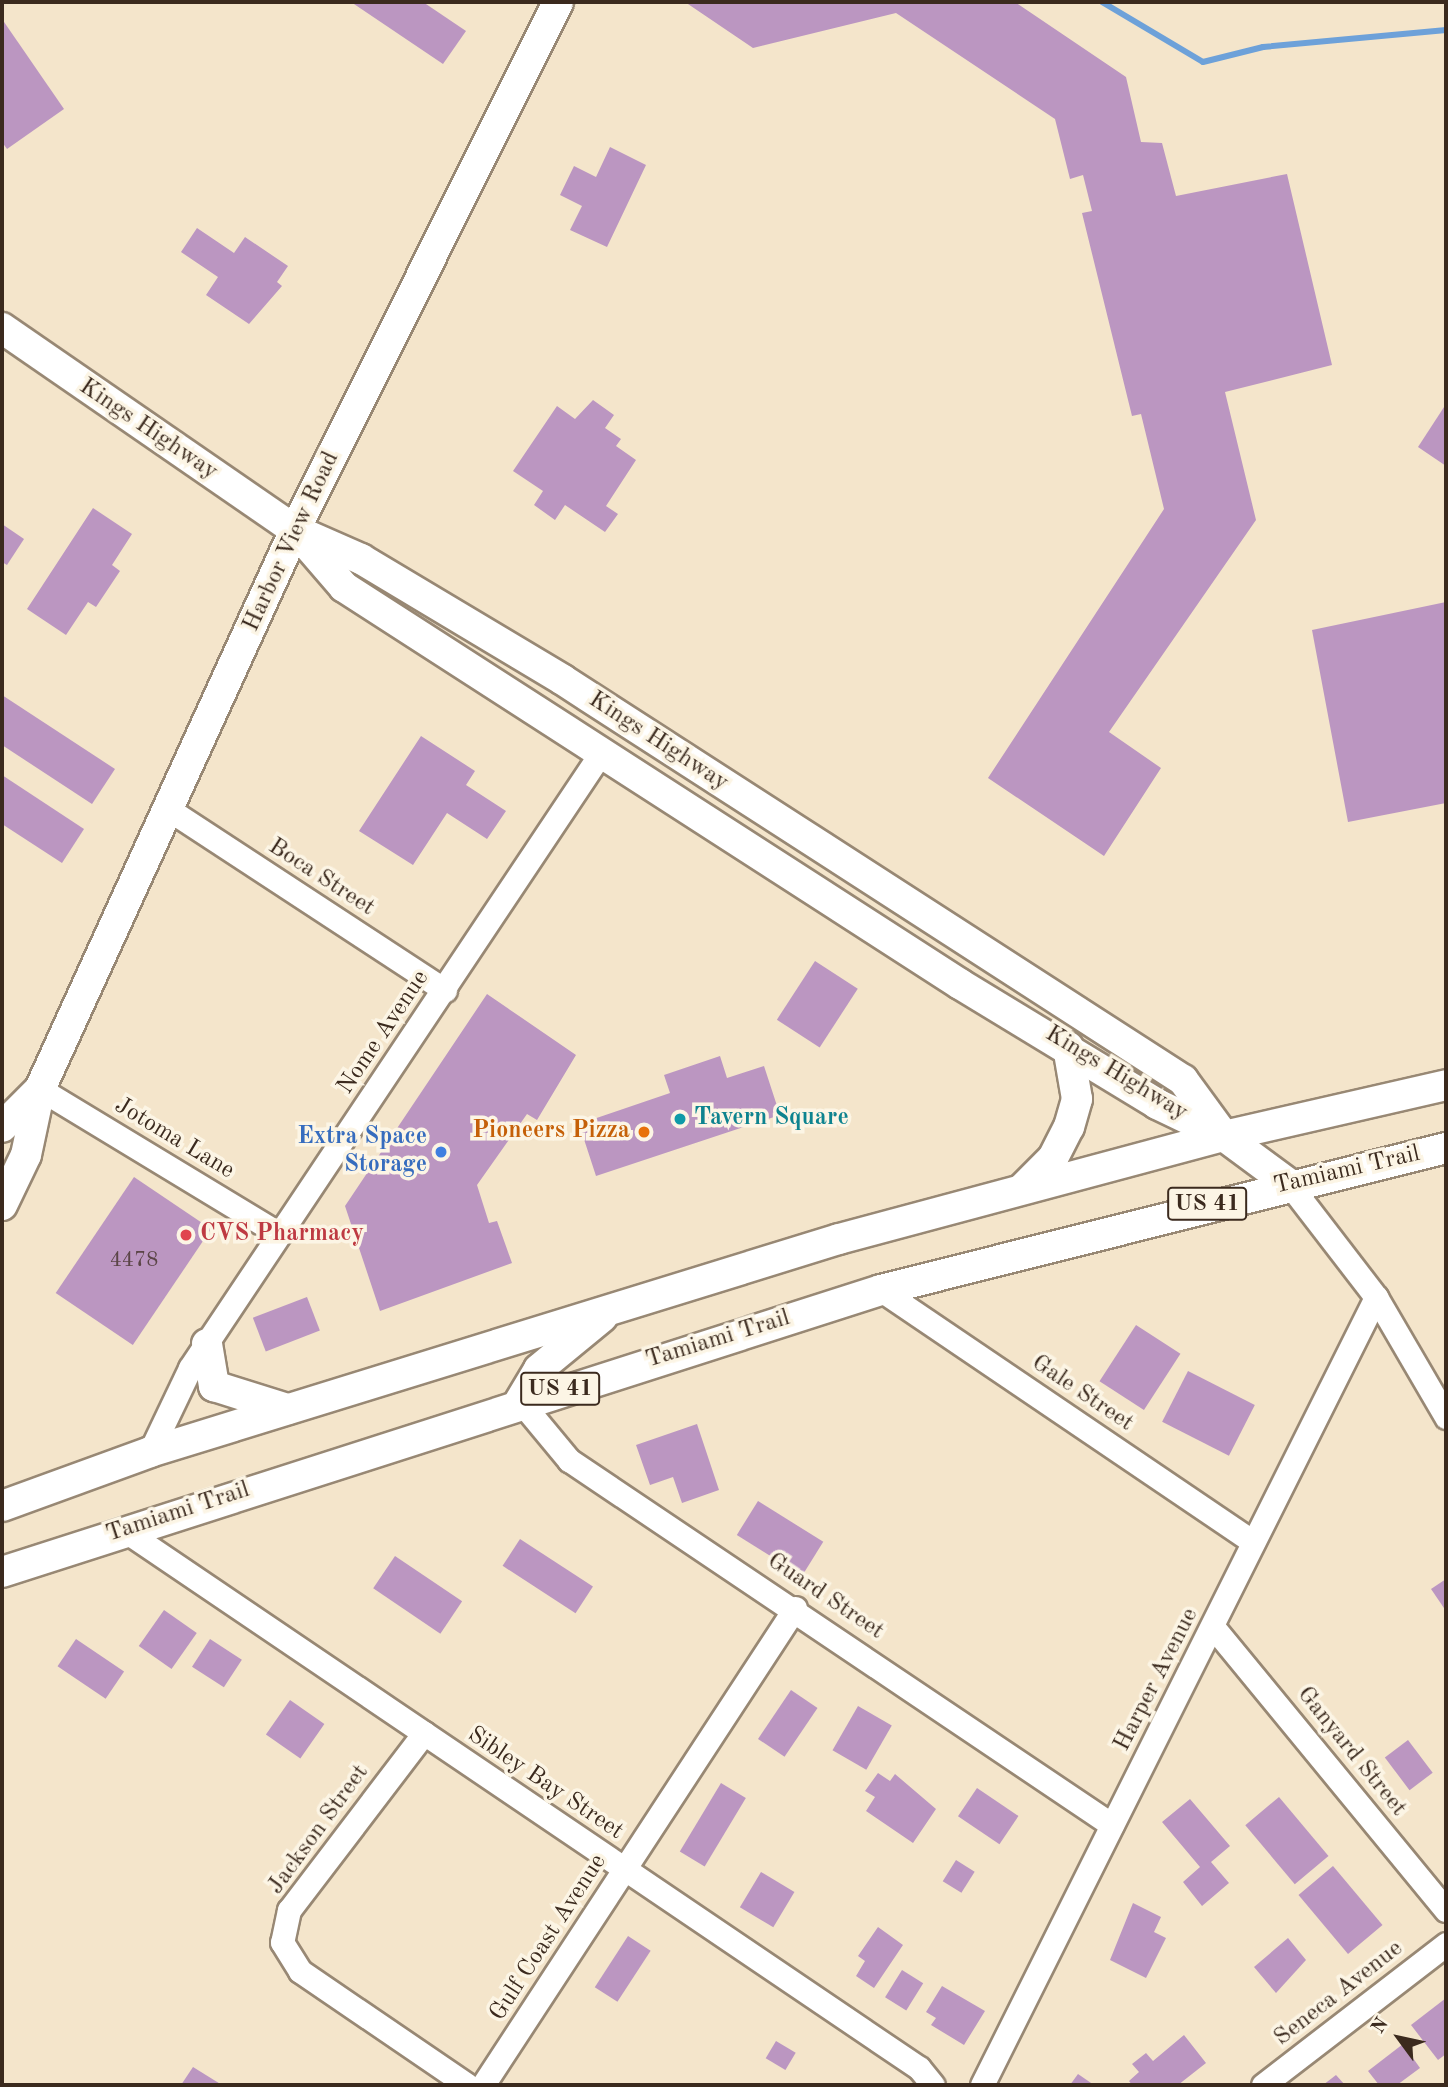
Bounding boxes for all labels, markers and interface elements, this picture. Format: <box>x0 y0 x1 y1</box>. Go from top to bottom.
street label: Kings Highway <box>73 373 223 487</box>
street label: Harbor View Road <box>238 447 346 637</box>
street label: Kings Highway <box>583 686 733 798</box>
street label: Boca Street <box>262 833 380 923</box>
street label: Nome Avenue <box>332 965 436 1101</box>
street label: Kings Highway <box>1040 1020 1192 1128</box>
street label: Jotoma Lane <box>109 1092 239 1186</box>
place label: Tavern Square <box>694 1105 849 1133</box>
marker: Tavern Square <box>672 1111 688 1127</box>
place label: Pioneers Pizza <box>472 1118 630 1146</box>
place label: Extra Space Storage <box>297 1124 427 1180</box>
marker: Pioneers Pizza <box>636 1124 652 1140</box>
street label: Tamiami Trail <box>1271 1140 1423 1202</box>
marker: Extra Space Storage <box>433 1144 449 1160</box>
road number: US 41 <box>1167 1184 1247 1224</box>
place label: CVS Pharmacy <box>200 1221 364 1249</box>
marker: CVS Pharmacy <box>178 1227 194 1243</box>
house number: 4478 <box>110 1248 158 1274</box>
street label: Tamiami Trail <box>642 1304 794 1376</box>
street label: Gale Street <box>1025 1349 1139 1439</box>
road number: US 41 <box>520 1370 600 1408</box>
street label: Tamiami Trail <box>103 1476 253 1550</box>
street label: Guard Street <box>761 1547 889 1647</box>
street label: Harper Avenue <box>1109 1604 1205 1756</box>
street label: Ganyard Street <box>1290 1681 1412 1823</box>
street label: Sibley Bay Street <box>462 1721 628 1847</box>
street label: Jackson Street <box>262 1760 376 1900</box>
street label: Gulf Coast Avenue <box>484 1849 614 2027</box>
street label: Seneca Avenue <box>1269 1935 1409 2053</box>
north arrow <box>1364 2003 1434 2073</box>
text: N <box>1369 2015 1393 2038</box>

